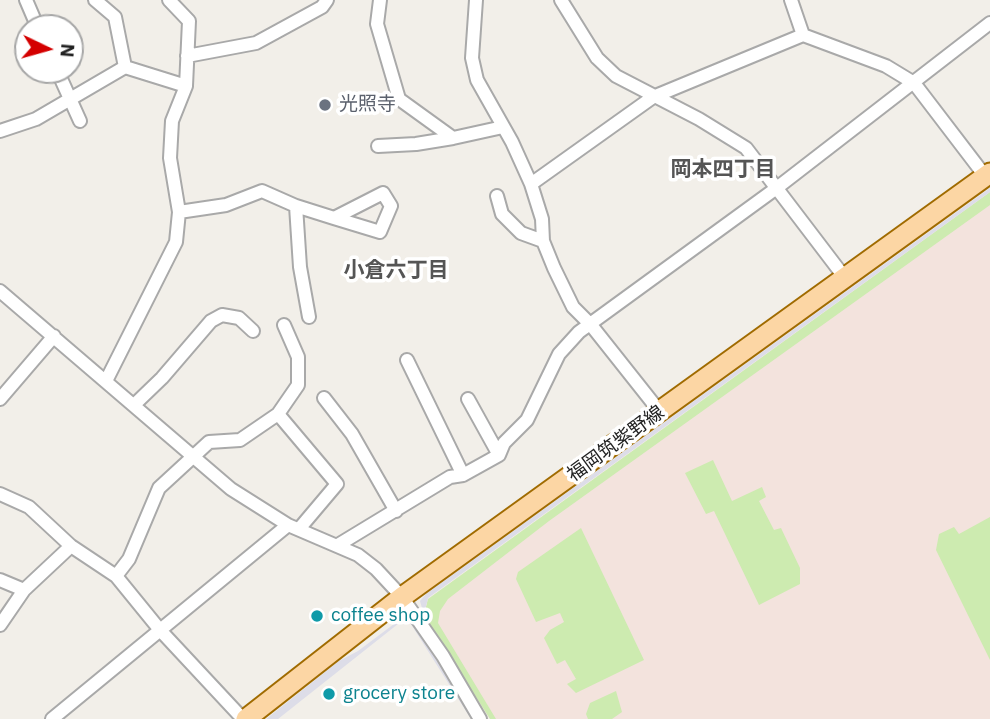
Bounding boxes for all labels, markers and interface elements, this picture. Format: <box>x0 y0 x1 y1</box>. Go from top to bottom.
north arrow <box>14 14 84 84</box>
text: N <box>55 43 80 59</box>
place label: 光照寺 <box>339 94 396 116</box>
marker: 光照寺 <box>317 97 333 113</box>
district label: 岡本四丁目 <box>671 157 775 183</box>
district label: 小倉六丁目 <box>344 258 448 284</box>
street label: 福岡筑紫野線 <box>563 401 669 487</box>
place label: coffee shop <box>331 605 430 627</box>
marker: coffee shop <box>309 608 325 624</box>
place label: grocery store <box>343 683 455 705</box>
marker: grocery store <box>321 686 337 702</box>

